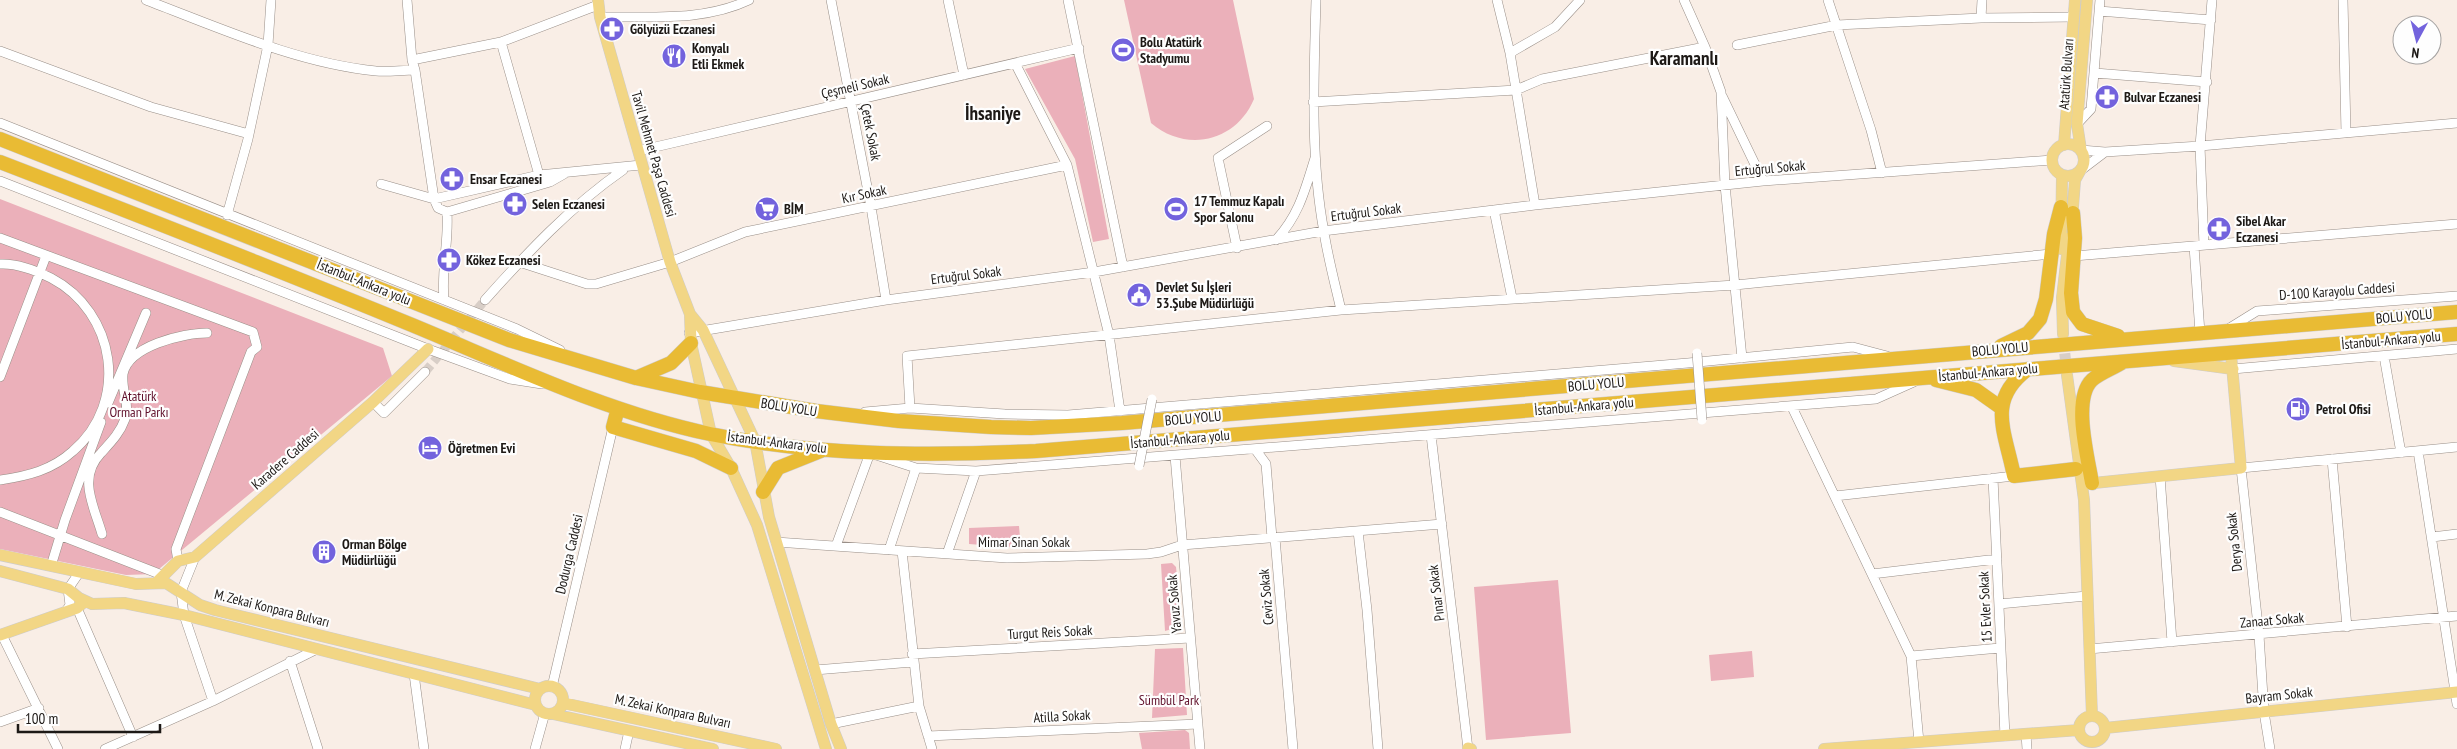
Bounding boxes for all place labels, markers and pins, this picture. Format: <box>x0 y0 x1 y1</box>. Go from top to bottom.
pharmacy icon: Gölyüzü Eczanesi <box>599 16 625 42</box>
place label: Gölyüzü Eczanesi <box>630 20 715 38</box>
place label: Bolu Atatürk Stadyumu <box>1140 33 1202 67</box>
sports icon: Bolu Atatürk Stadyumu <box>1110 37 1136 63</box>
place label: Konyalı Etli Ekmek <box>692 39 745 73</box>
restaurant icon: Konyalı Etli Ekmek <box>661 43 687 69</box>
pharmacy icon: Bulvar Eczanesi <box>2094 84 2120 110</box>
place label: Bulvar Eczanesi <box>2124 88 2201 106</box>
pharmacy icon: Ensar Eczanesi <box>439 166 465 192</box>
place label: Ensar Eczanesi <box>470 170 542 188</box>
pharmacy icon: Selen Eczanesi <box>502 191 528 217</box>
place label: 17 Temmuz Kapalı Spor Salonu <box>1194 192 1284 226</box>
place label: Selen Eczanesi <box>532 195 605 213</box>
supermarket icon: BİM <box>754 196 780 222</box>
sports icon: 17 Temmuz Kapalı Spor Salonu <box>1163 196 1189 222</box>
place label: BİM <box>784 200 804 218</box>
place label: Sibel Akar Eczanesi <box>2236 212 2287 246</box>
pharmacy icon: Sibel Akar Eczanesi <box>2206 216 2232 242</box>
pharmacy icon: Kökez Eczanesi <box>436 247 462 273</box>
place label: Kökez Eczanesi <box>466 251 541 269</box>
place label: Devlet Su İşleri 53.Şube Müdürlüğü <box>1156 278 1254 312</box>
public building icon: Devlet Su İşleri 53.Şube Müdürlüğü <box>1126 282 1152 308</box>
fuel station icon: Petrol Ofisi <box>2285 396 2311 422</box>
place label: Petrol Ofisi <box>2316 400 2371 418</box>
hotel icon: Öğretmen Evi <box>417 435 443 461</box>
place label: Öğretmen Evi <box>448 439 515 457</box>
place label: Orman Bölge Müdürlüğü <box>342 535 407 569</box>
building icon: Orman Bölge Müdürlüğü <box>311 539 337 565</box>

